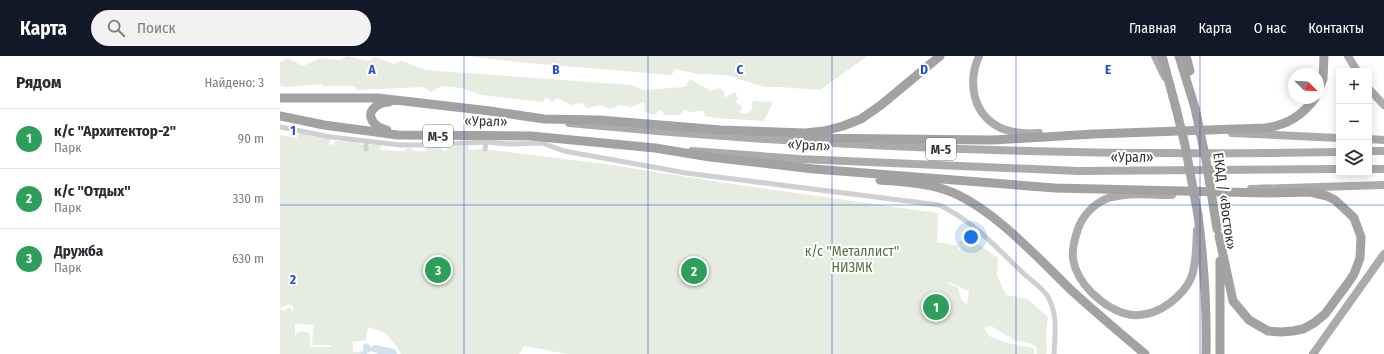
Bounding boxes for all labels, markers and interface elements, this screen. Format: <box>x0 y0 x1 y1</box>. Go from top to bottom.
search box <box>91 10 371 46</box>
text: Карта <box>20 17 67 40</box>
icon: search <box>105 17 127 39</box>
text: Поиск <box>137 19 175 37</box>
text: Главная <box>1129 20 1176 37</box>
text: Карта <box>1198 20 1232 37</box>
text: О нас <box>1254 20 1286 37</box>
text: Контакты <box>1308 20 1364 37</box>
text: A <box>367 62 376 77</box>
text: B <box>552 62 560 77</box>
text: C <box>737 62 744 77</box>
text: D <box>920 62 928 77</box>
text: E <box>1105 62 1111 77</box>
north arrow <box>1288 68 1324 104</box>
map controls <box>1336 68 1372 176</box>
button: + <box>1336 68 1372 104</box>
text: Рядом <box>16 72 61 93</box>
text: Найдено: 3 <box>204 75 264 90</box>
button: − <box>1336 104 1372 140</box>
street label: «Урал» <box>464 113 508 130</box>
text: к/с "Архитектор-2" <box>54 122 176 140</box>
text: 1 <box>290 123 296 138</box>
road number: М-5 <box>423 125 453 147</box>
text: 1 <box>26 131 32 146</box>
text: 90 m <box>238 131 264 146</box>
street label: «Урал» <box>787 136 831 155</box>
road number: М-5 <box>926 138 956 160</box>
text: Парк <box>54 140 81 155</box>
button: layers <box>1336 140 1372 176</box>
street label: «Урал» <box>1110 149 1154 166</box>
street label: ЕКАД / «Восток» <box>1209 152 1240 251</box>
text: к/с "Отдых" <box>54 182 131 200</box>
text: 2 <box>26 191 32 206</box>
text: 330 m <box>232 191 264 206</box>
text: Парк <box>54 200 81 215</box>
your location <box>961 227 981 247</box>
text: Дружба <box>54 242 103 260</box>
park label: к/с "Металлист" НИЗМК <box>805 243 899 276</box>
text: 3 <box>26 251 32 266</box>
text: 630 m <box>232 251 264 266</box>
pin: 3 <box>425 255 451 285</box>
pin: 2 <box>681 256 707 286</box>
text: Парк <box>54 260 81 275</box>
text: 2 <box>289 272 296 287</box>
pin: 1 <box>923 292 949 322</box>

